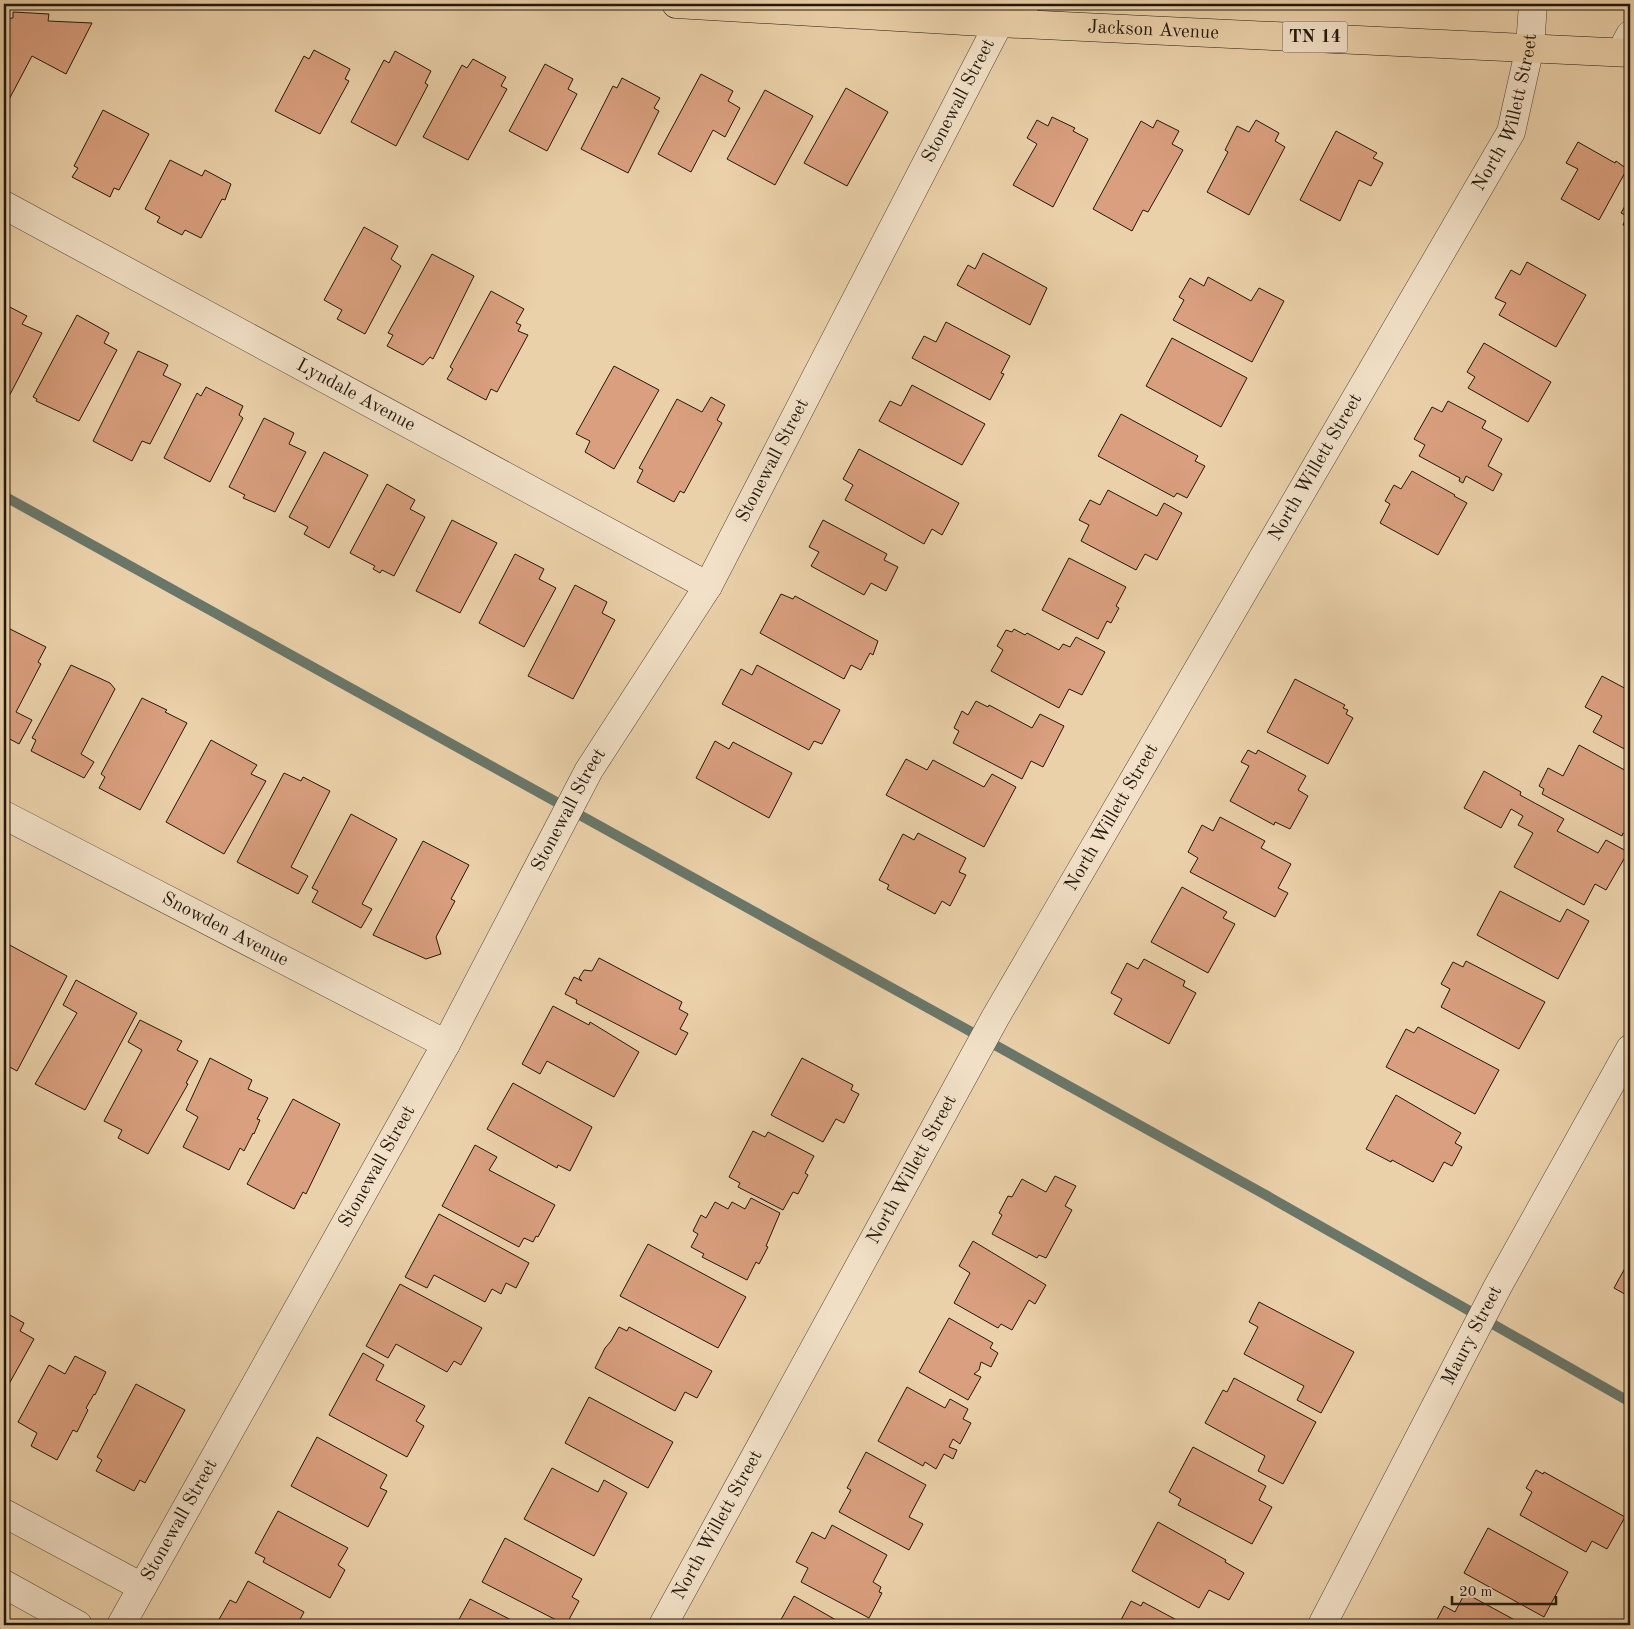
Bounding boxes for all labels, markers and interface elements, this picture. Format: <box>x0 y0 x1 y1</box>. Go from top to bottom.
street label: Jackson Avenue <box>1087 18 1219 43</box>
road number: TN 14 <box>1282 22 1348 52</box>
street label: North Willett Street <box>1469 33 1540 194</box>
street label: Stonewall Street <box>919 36 998 166</box>
street label: Lyndale Avenue <box>293 356 418 435</box>
street label: North Willett Street <box>1265 391 1366 544</box>
street label: Stonewall Street <box>733 396 813 526</box>
street label: North Willett Street <box>1062 741 1162 894</box>
street label: Stonewall Street <box>528 745 610 875</box>
street label: Snowden Avenue <box>159 889 291 970</box>
street label: North Willett Street <box>864 1092 960 1247</box>
street label: Stonewall Street <box>336 1103 419 1231</box>
street label: Maury Street <box>1439 1283 1506 1388</box>
street label: North Willett Street <box>669 1447 766 1603</box>
street label: Stonewall Street <box>138 1456 221 1584</box>
scale bar <box>1452 1574 1555 1606</box>
text: 20 m <box>1459 1585 1493 1600</box>

